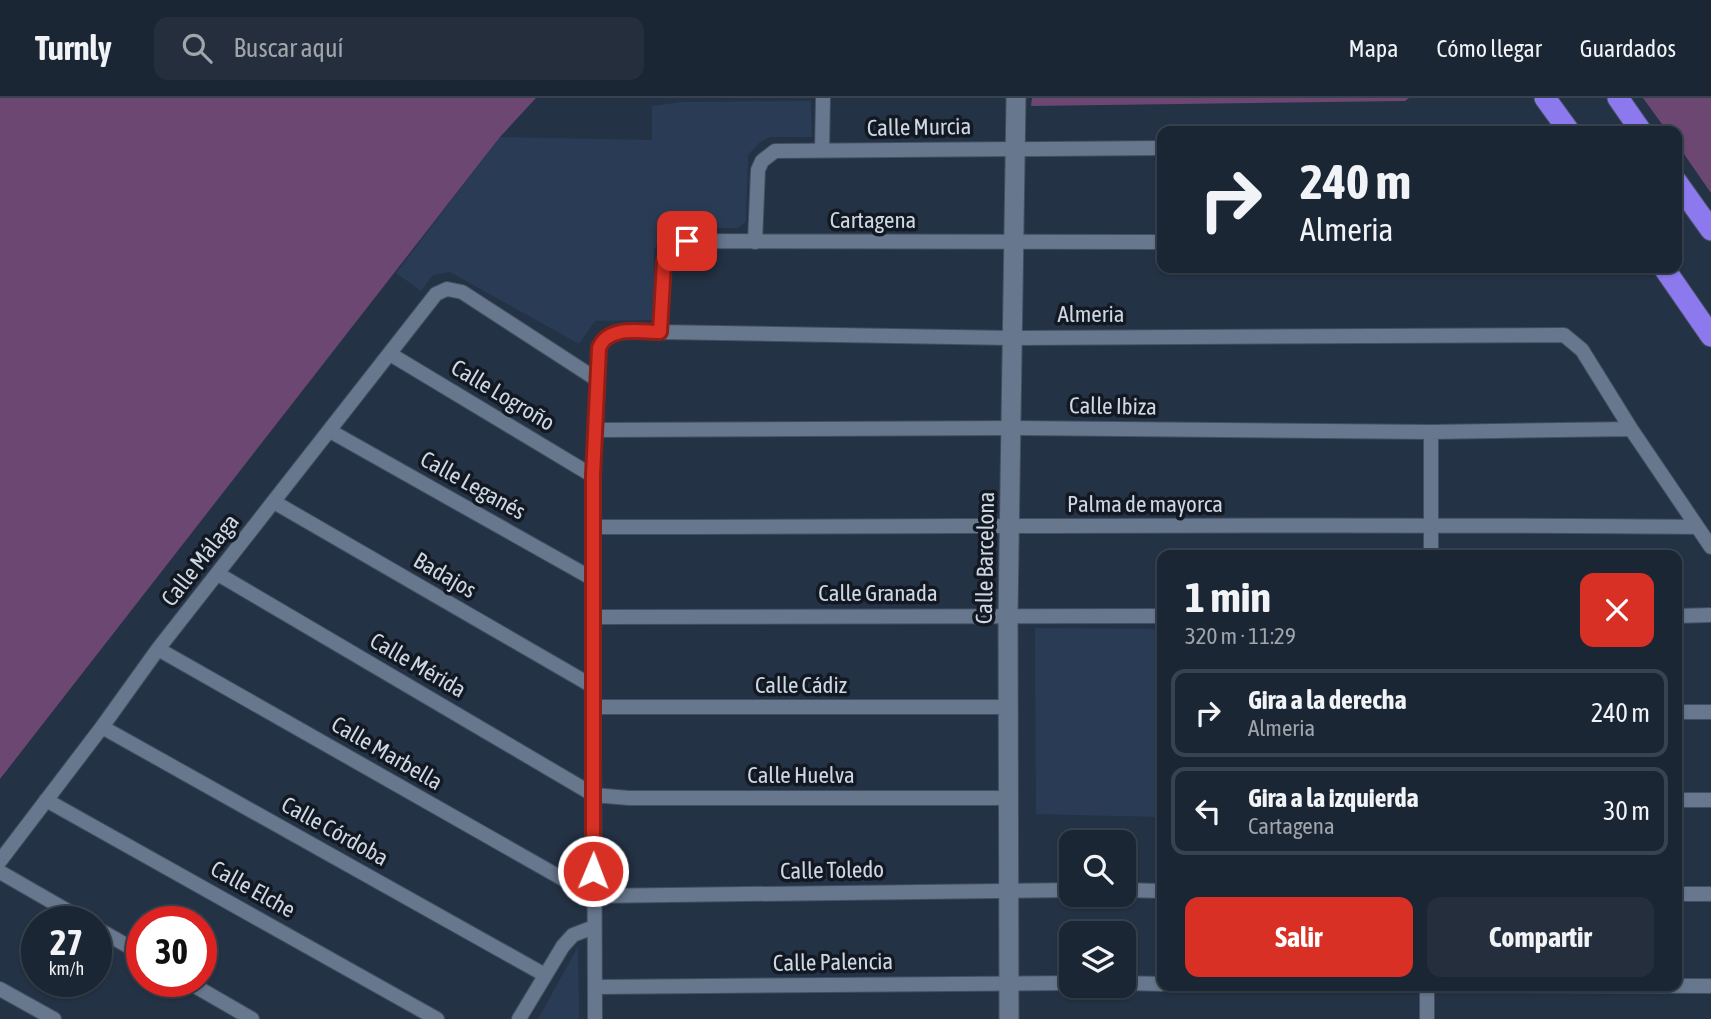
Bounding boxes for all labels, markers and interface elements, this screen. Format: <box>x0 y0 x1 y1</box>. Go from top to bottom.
search box <box>154 17 644 80</box>
text: Turnly <box>35 29 112 67</box>
icon: search <box>178 29 216 67</box>
text: Buscar aquí <box>234 33 344 63</box>
text: Mapa <box>1349 35 1398 62</box>
text: Cómo llegar <box>1436 35 1542 62</box>
text: Guardados <box>1580 35 1676 62</box>
street label: Calle Murcia <box>867 113 971 141</box>
text: 240 m <box>1300 153 1411 209</box>
icon: right <box>1185 154 1276 245</box>
street label: Cartagena <box>830 207 916 233</box>
pin <box>657 211 717 271</box>
text: Almeria <box>1300 211 1393 248</box>
icon: arrive <box>668 222 706 260</box>
street label: Almeria <box>1057 301 1125 327</box>
street label: Calle Logroño <box>447 354 559 436</box>
street label: Calle Ibiza <box>1069 392 1157 420</box>
street label: Calle Leganés <box>416 446 530 524</box>
street label: Palma de mayorca <box>1067 491 1223 517</box>
street label: Calle Barcelona <box>971 492 999 624</box>
street label: Calle Málaga <box>156 509 244 611</box>
street label: Badajos <box>409 547 481 603</box>
text: 1 min <box>1185 573 1271 621</box>
button: close <box>1580 573 1654 647</box>
street label: Calle Granada <box>818 580 938 606</box>
text: 320 m · 11:29 <box>1185 623 1296 649</box>
street label: Calle Mérida <box>366 627 470 703</box>
street label: Calle Cádiz <box>755 672 847 698</box>
text: Gira a la derecha <box>1248 685 1407 715</box>
icon: right <box>1189 694 1227 732</box>
text: 240 m <box>1591 698 1650 728</box>
street label: Calle Marbella <box>327 711 447 795</box>
text: Almeria <box>1248 715 1315 741</box>
street label: Calle Huelva <box>747 762 855 788</box>
text: Gira a la izquierda <box>1248 783 1419 813</box>
street label: Calle Córdoba <box>277 791 393 871</box>
icon: left <box>1189 792 1227 830</box>
text: 30 m <box>1603 796 1650 826</box>
text: Cartagena <box>1248 813 1335 839</box>
map controls <box>1059 830 1136 998</box>
button: search <box>1059 830 1136 907</box>
position arrow <box>556 834 630 908</box>
street label: Calle Elche <box>206 855 300 923</box>
street label: Calle Toledo <box>780 856 884 884</box>
button: Salir <box>1185 897 1413 977</box>
button: Compartir <box>1427 897 1654 977</box>
speed limit sign: 30 <box>126 906 217 997</box>
button: layers <box>1059 921 1136 998</box>
text: 27 <box>50 922 83 962</box>
street label: Calle Palencia <box>773 948 893 976</box>
text: km/h <box>49 958 84 979</box>

